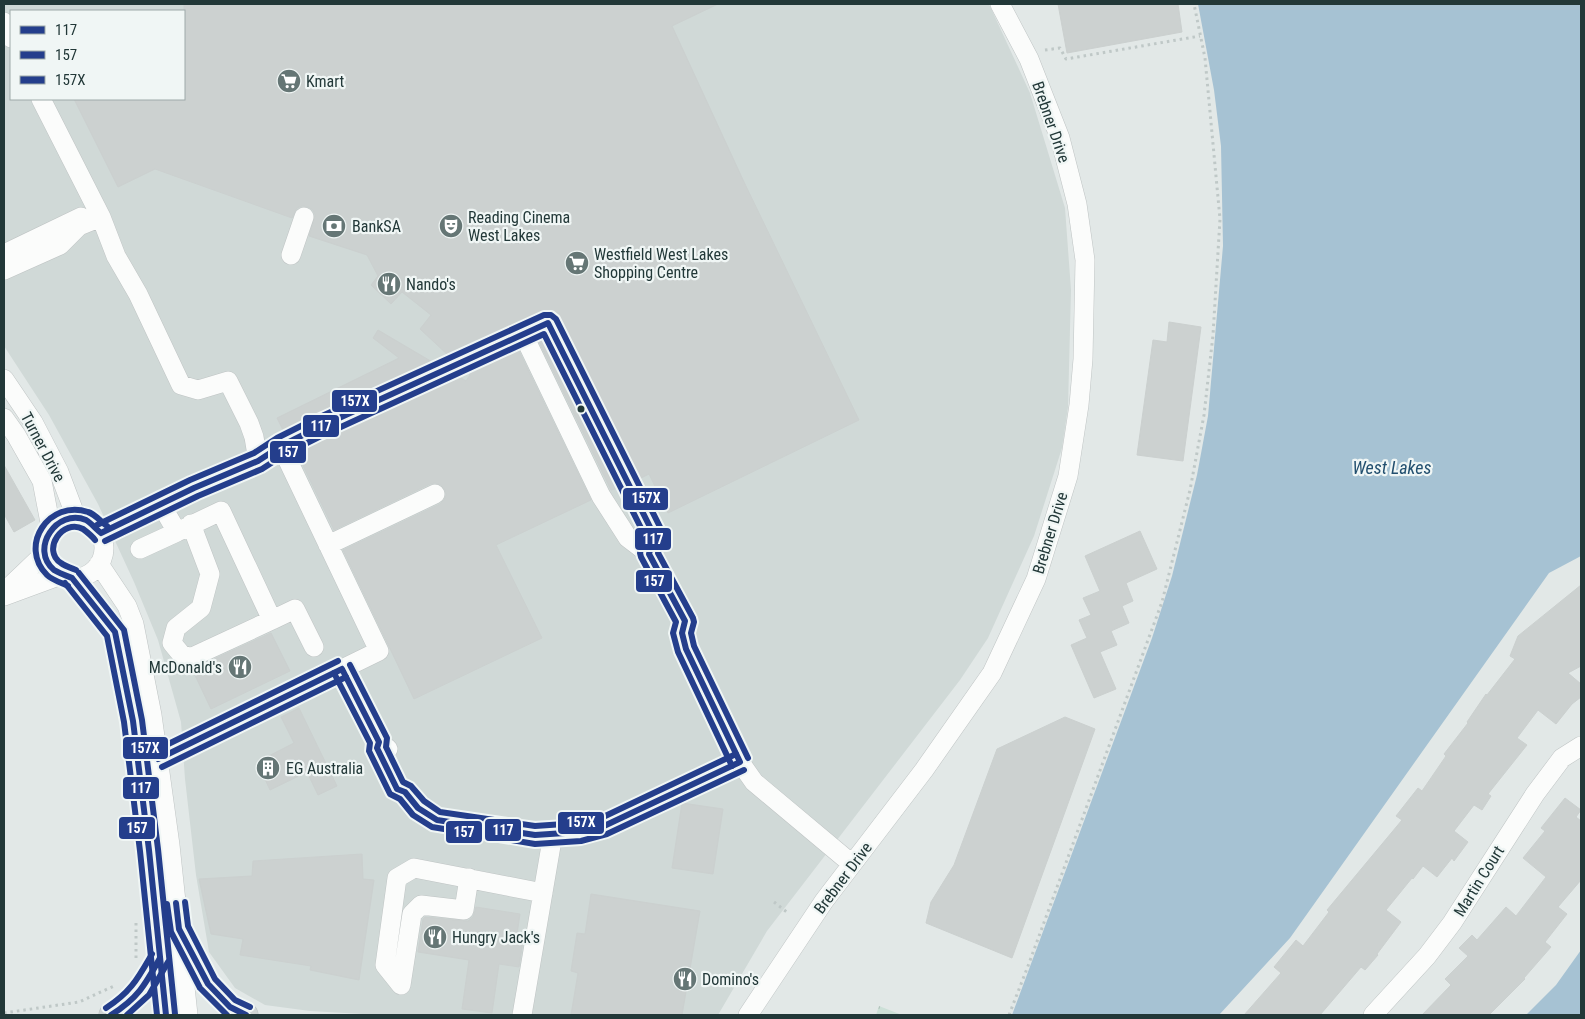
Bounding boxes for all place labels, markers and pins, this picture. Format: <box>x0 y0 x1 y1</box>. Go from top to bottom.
supermarket icon: Kmart <box>276 68 302 94</box>
place label: Kmart <box>306 72 345 91</box>
place label: Reading Cinema West Lakes <box>468 208 570 245</box>
bank icon: BankSA <box>321 213 347 239</box>
theatre icon: Reading Cinema West Lakes <box>438 213 464 239</box>
place label: BankSA <box>352 217 401 236</box>
place label: Westfield West Lakes Shopping Centre <box>594 245 728 282</box>
supermarket icon: Westfield West Lakes Shopping Centre <box>564 250 590 276</box>
restaurant icon: Nando's <box>376 271 402 297</box>
place label: Nando's <box>406 275 456 294</box>
unlabelled marker <box>576 404 586 414</box>
restaurant icon: McDonald's <box>227 654 253 680</box>
place label: McDonald's <box>149 658 222 677</box>
building icon: EG Australia <box>255 755 281 781</box>
place label: EG Australia <box>286 759 363 778</box>
restaurant icon: Hungry Jack's <box>422 924 448 950</box>
place label: Hungry Jack's <box>452 928 540 947</box>
restaurant icon: Domino's <box>672 966 698 992</box>
place label: Domino's <box>702 970 759 989</box>

